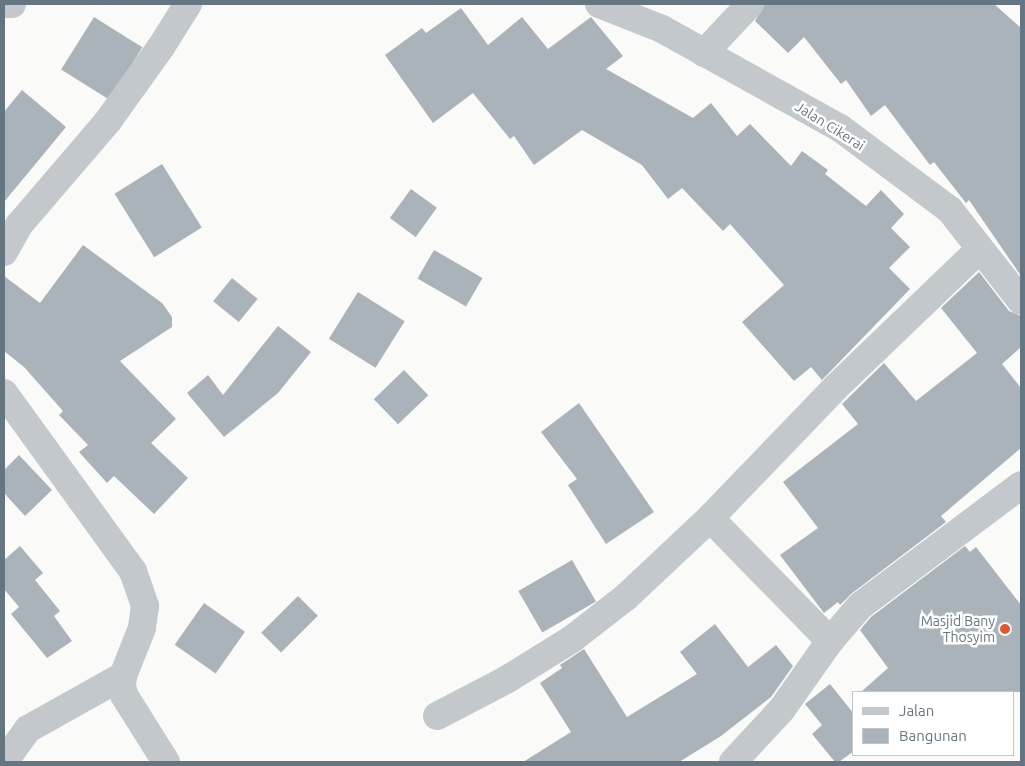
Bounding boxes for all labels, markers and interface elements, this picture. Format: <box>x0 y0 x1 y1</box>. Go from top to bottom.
street label: Jalan Cikerai <box>792 98 868 154</box>
place label: Masjid Bany Thosyim <box>921 613 995 646</box>
marker: Masjid Bany Thosyim <box>999 623 1011 635</box>
legend <box>852 691 1015 756</box>
text: Jalan <box>899 702 934 719</box>
text: Bangunan <box>899 727 967 744</box>

